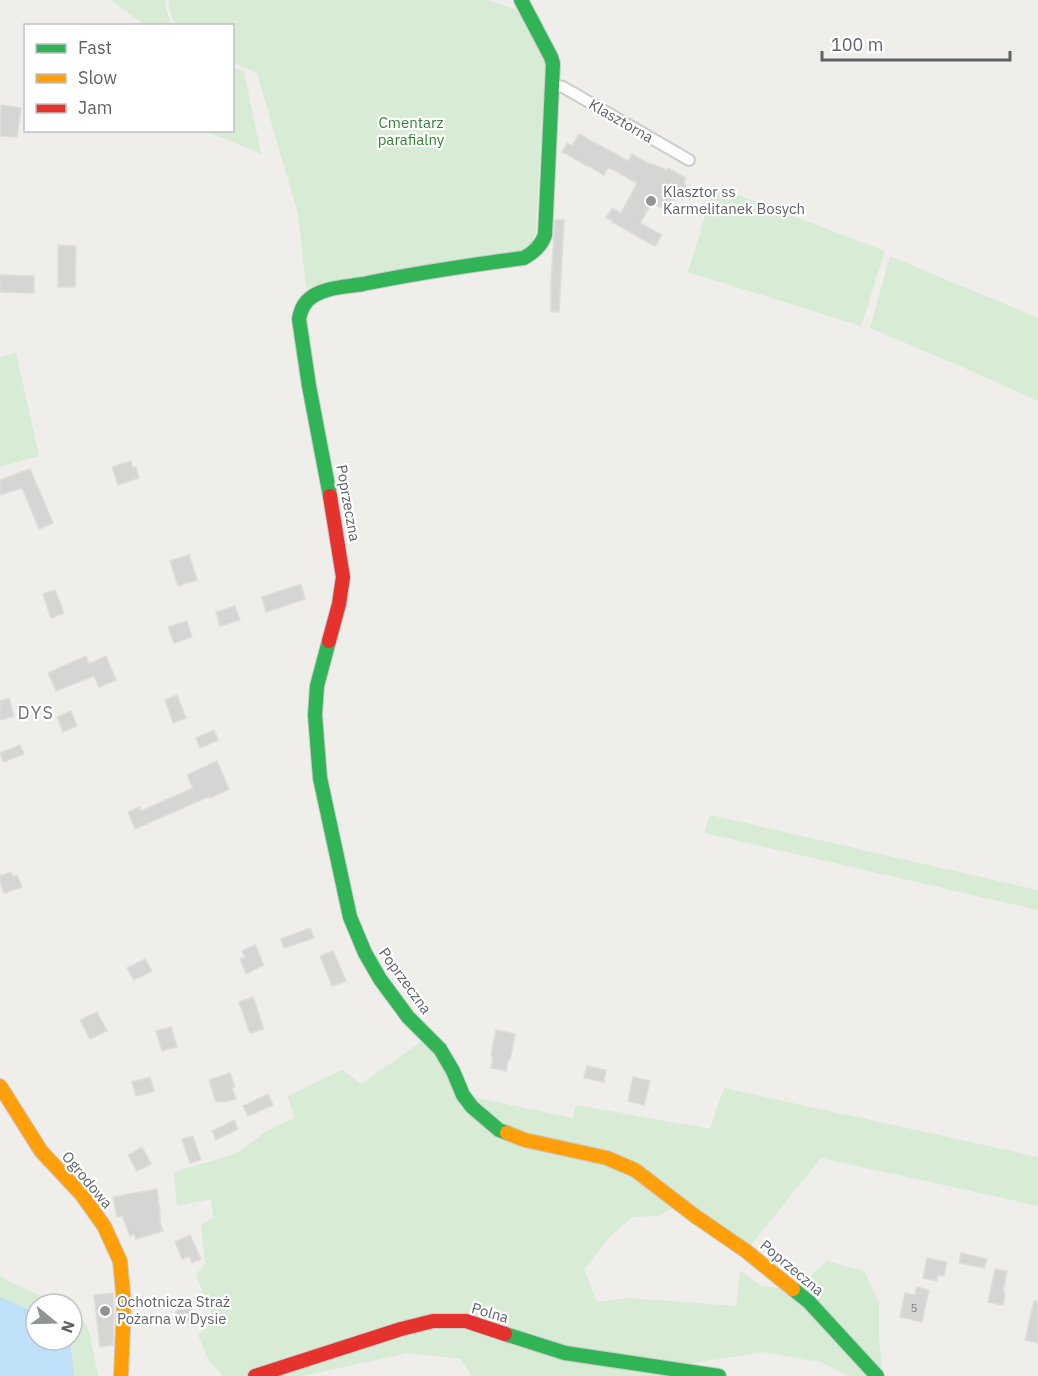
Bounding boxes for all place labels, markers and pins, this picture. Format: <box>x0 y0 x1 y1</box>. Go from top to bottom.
place label: Klasztor ss Karmelitanek Bosych <box>663 182 805 218</box>
marker: Klasztor ss Karmelitanek Bosych <box>644 194 658 208</box>
place label: Ochotnicza Straż Pożarna w Dysie <box>117 1292 230 1328</box>
marker: Ochotnicza Straż Pożarna w Dysie <box>98 1304 112 1318</box>

